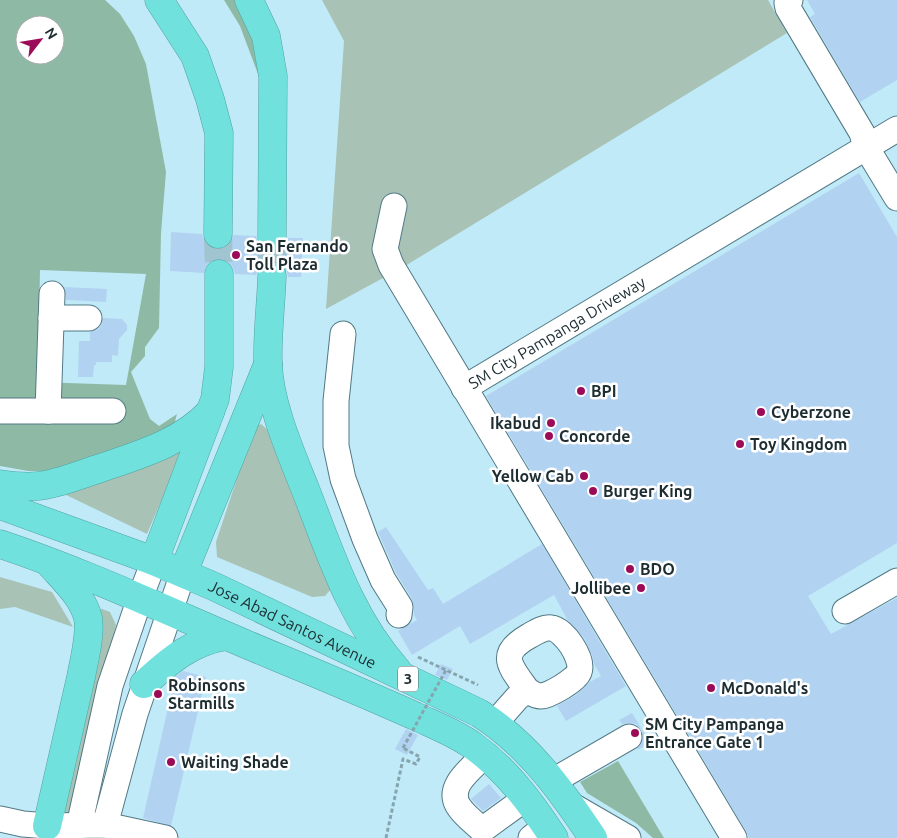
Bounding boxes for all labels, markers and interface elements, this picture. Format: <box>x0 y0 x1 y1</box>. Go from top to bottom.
north arrow <box>15 15 65 65</box>
text: N <box>42 25 61 42</box>
place label: San Fernando Toll Plaza <box>246 237 348 273</box>
marker: San Fernando Toll Plaza <box>230 249 242 261</box>
street label: SM City Pampanga Driveway <box>465 273 649 392</box>
place label: BPI <box>591 382 617 400</box>
marker: BPI <box>575 385 587 397</box>
place label: Cyberzone <box>771 403 851 421</box>
marker: Cyberzone <box>755 406 767 418</box>
place label: Ikabud <box>490 414 541 432</box>
marker: Ikabud <box>545 417 557 429</box>
place label: Concorde <box>559 427 631 445</box>
marker: Concorde <box>543 430 555 442</box>
place label: Toy Kingdom <box>750 435 847 453</box>
marker: Toy Kingdom <box>734 438 746 450</box>
place label: Yellow Cab <box>492 467 574 485</box>
marker: Yellow Cab <box>578 470 590 482</box>
place label: Burger King <box>603 482 693 500</box>
marker: Burger King <box>587 485 599 497</box>
place label: BDO <box>640 560 675 578</box>
marker: BDO <box>624 563 636 575</box>
street label: Jose Abad Santos Avenue <box>206 576 379 672</box>
place label: Jollibee <box>571 579 631 597</box>
marker: Jollibee <box>635 582 647 594</box>
road number: 3 <box>398 666 418 692</box>
place label: Robinsons Starmills <box>168 676 245 712</box>
place label: McDonald's <box>721 679 808 697</box>
marker: McDonald's <box>705 682 717 694</box>
marker: Robinsons Starmills <box>152 688 164 700</box>
place label: SM City Pampanga Entrance Gate 1 <box>645 715 784 751</box>
marker: SM City Pampanga Entrance Gate 1 <box>629 727 641 739</box>
place label: Waiting Shade <box>181 753 289 771</box>
marker: Waiting Shade <box>165 756 177 768</box>

